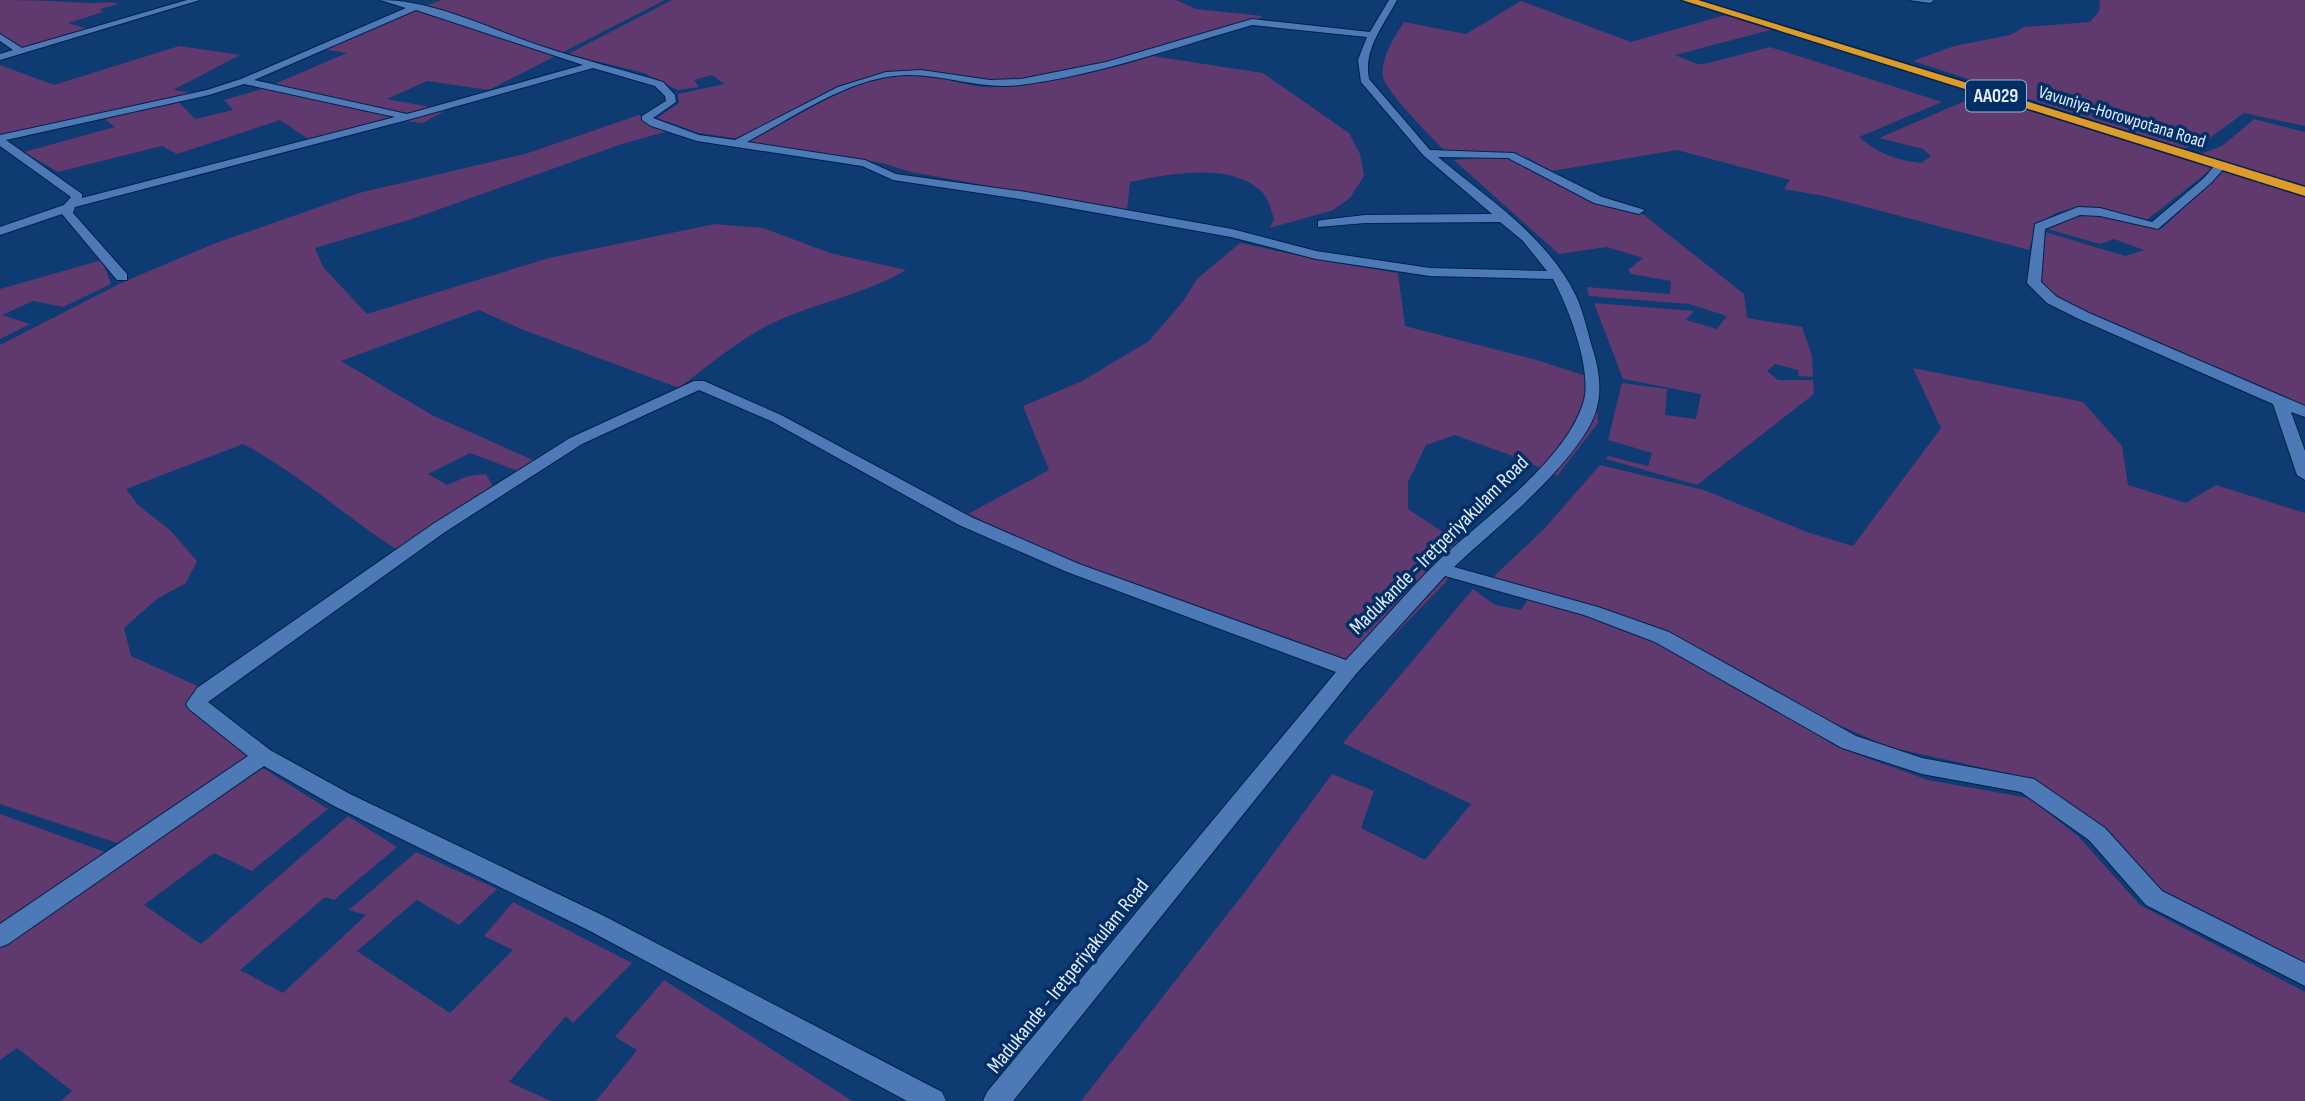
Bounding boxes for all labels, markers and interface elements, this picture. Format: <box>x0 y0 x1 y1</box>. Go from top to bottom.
road number: AA029 <box>1966 80 2026 111</box>
street label: Vavuniya-Horowpotana Road <box>2036 82 2208 152</box>
street label: Madukande - Iretperiyakulam Road <box>1344 450 1534 640</box>
street label: Madukande - Iretperiyakulam Road <box>982 874 1154 1078</box>

